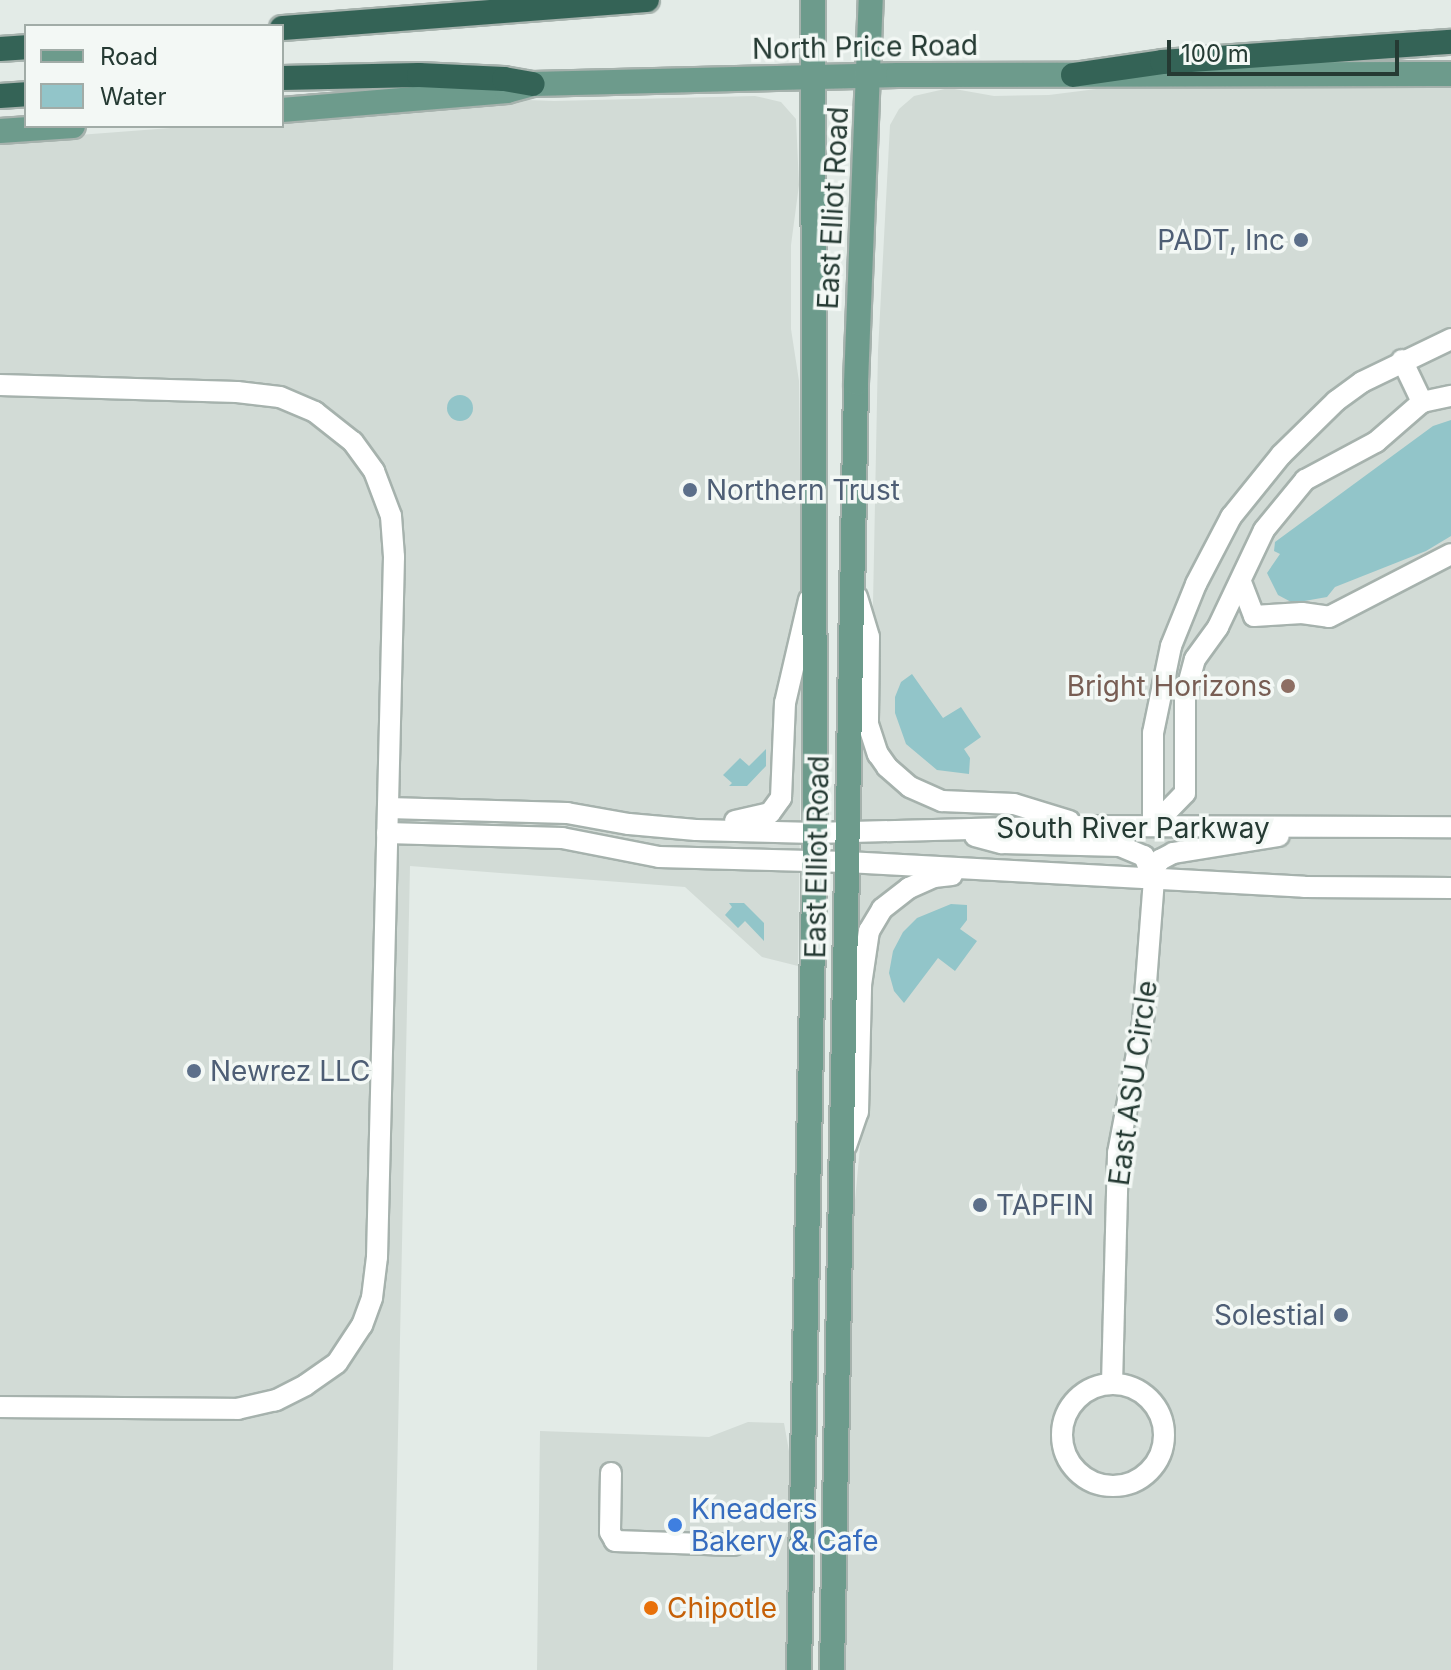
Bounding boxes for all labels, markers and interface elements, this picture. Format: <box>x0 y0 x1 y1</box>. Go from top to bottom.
legend <box>24 24 284 128</box>
scale bar <box>1171 24 1403 74</box>
street label: North Price Road <box>752 28 978 66</box>
text: 100 m <box>1181 39 1249 68</box>
text: Road <box>100 42 158 71</box>
text: Water <box>100 82 167 111</box>
street label: East Elliot Road <box>811 106 855 310</box>
place label: PADT, Inc <box>1157 223 1285 257</box>
marker: PADT, Inc <box>1292 231 1310 249</box>
place label: Northern Trust <box>706 473 900 507</box>
marker: Northern Trust <box>681 481 699 499</box>
place label: Bright Horizons <box>1067 669 1272 703</box>
marker: Bright Horizons <box>1279 677 1297 695</box>
street label: East Elliot Road <box>798 755 836 959</box>
street label: South River Parkway <box>996 811 1270 845</box>
street label: East ASU Circle <box>1102 978 1164 1188</box>
place label: Newrez LLC <box>210 1054 370 1088</box>
marker: Newrez LLC <box>185 1062 203 1080</box>
place label: TAPFIN <box>996 1188 1094 1222</box>
marker: TAPFIN <box>971 1196 989 1214</box>
place label: Solestial <box>1214 1298 1325 1332</box>
marker: Solestial <box>1332 1306 1350 1324</box>
place label: Kneaders Bakery & Cafe <box>691 1492 879 1558</box>
marker: Kneaders Bakery & Cafe <box>666 1516 684 1534</box>
place label: Chipotle <box>667 1591 777 1625</box>
marker: Chipotle <box>642 1599 660 1617</box>

